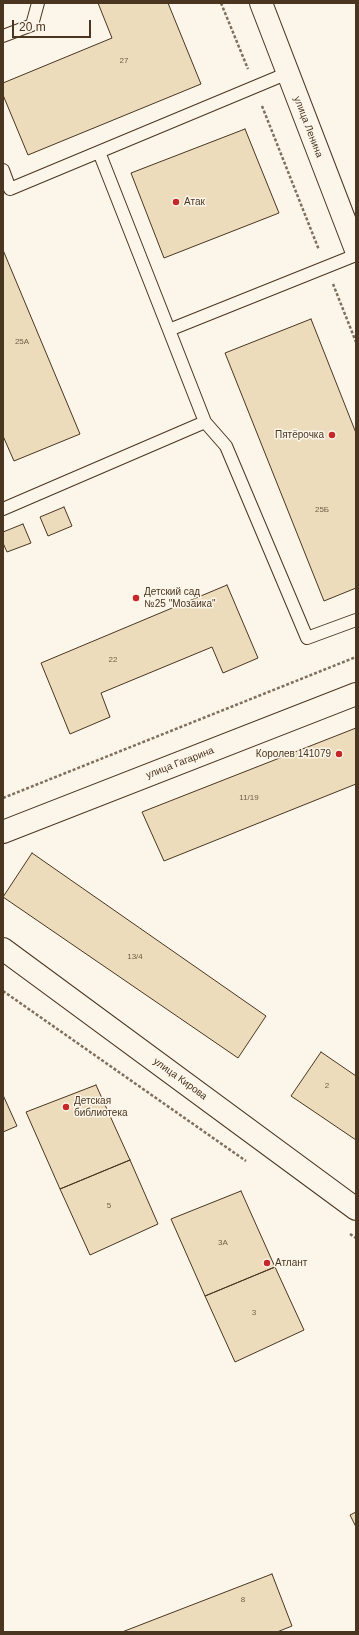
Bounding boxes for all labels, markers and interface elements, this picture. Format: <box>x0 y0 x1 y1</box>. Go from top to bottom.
scale bar <box>14 12 93 38</box>
text: 20 m <box>19 20 46 34</box>
house number: 27 <box>120 56 128 66</box>
street label: улица Ленина <box>291 95 325 159</box>
place label: Атак <box>184 196 205 208</box>
marker: Атак <box>171 197 181 207</box>
house number: 25А <box>15 337 29 347</box>
place label: Пятёрочка <box>275 429 324 441</box>
marker: Пятёрочка <box>327 430 337 440</box>
house number: 25Б <box>315 505 329 515</box>
place label: Детский сад №25 "Мозаика" <box>144 586 216 610</box>
marker: Детский сад №25 "Мозаика" <box>131 593 141 603</box>
house number: 22 <box>109 655 117 665</box>
street label: улица Гагарина <box>144 745 216 781</box>
place label: Королев 141079 <box>256 748 331 760</box>
marker: Королев 141079 <box>334 749 344 759</box>
house number: 11/19 <box>239 793 259 803</box>
house number: 13/4 <box>127 952 143 962</box>
street label: улица Кирова <box>151 1055 209 1103</box>
house number: 2 <box>325 1081 329 1091</box>
place label: Детская библиотека <box>74 1095 128 1118</box>
marker: Детская библиотека <box>61 1102 71 1112</box>
house number: 5 <box>107 1201 111 1211</box>
house number: 3А <box>218 1238 228 1248</box>
place label: Атлант <box>275 1257 307 1269</box>
marker: Атлант <box>262 1258 272 1268</box>
house number: 3 <box>252 1308 256 1318</box>
house number: 8 <box>241 1595 245 1605</box>

